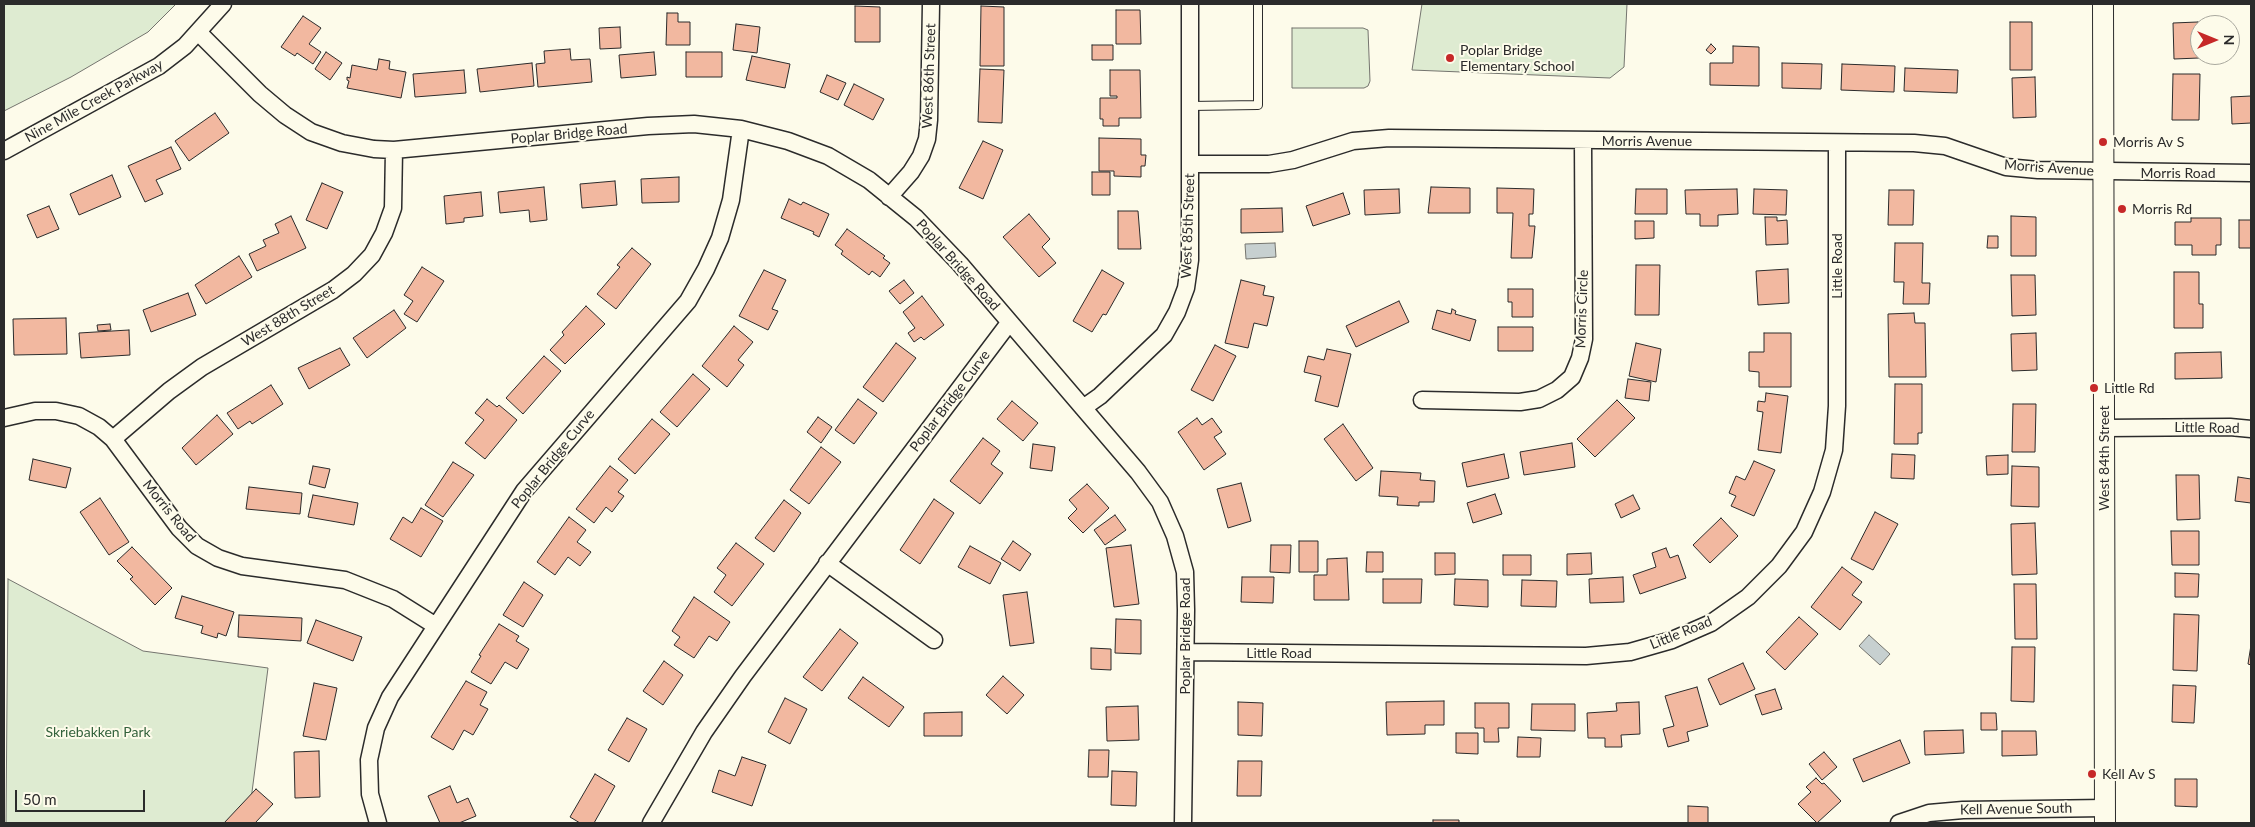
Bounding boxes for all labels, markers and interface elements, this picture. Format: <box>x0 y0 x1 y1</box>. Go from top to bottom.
north arrow <box>2190 15 2240 65</box>
street label: West 86th Street <box>919 23 939 129</box>
text: N <box>2221 35 2238 45</box>
place label: Poplar Bridge Elementary School <box>1460 42 1574 74</box>
marker: Poplar Bridge Elementary School <box>1444 52 1456 64</box>
street label: Nine Mile Creek Parkway <box>22 56 166 146</box>
street label: Poplar Bridge Road <box>510 121 628 147</box>
street label: Morris Avenue <box>1602 133 1692 149</box>
place label: Morris Av S <box>2113 134 2184 150</box>
marker: Morris Av S <box>2097 136 2109 148</box>
street label: Morris Avenue <box>2003 156 2095 180</box>
street label: Morris Road <box>2141 165 2215 181</box>
street label: West 85th Street <box>1178 173 1198 279</box>
place label: Morris Rd <box>2132 201 2192 217</box>
marker: Morris Rd <box>2116 203 2128 215</box>
street label: Poplar Bridge Road <box>913 216 1003 314</box>
street label: Little Road <box>1829 233 1845 299</box>
street label: Morris Circle <box>1572 269 1592 349</box>
street label: West 88th Street <box>239 282 337 350</box>
street label: Poplar Bridge Curve <box>906 347 994 455</box>
place label: Little Rd <box>2104 380 2155 396</box>
marker: Little Rd <box>2088 382 2100 394</box>
street label: West 84th Street <box>2096 405 2112 511</box>
street label: Poplar Bridge Curve <box>508 406 598 512</box>
street label: Little Road <box>2174 419 2240 437</box>
street label: Morris Road <box>139 477 199 545</box>
street label: Poplar Bridge Road <box>1177 577 1193 695</box>
street label: Little Road <box>1648 613 1714 653</box>
street label: Little Road <box>1246 645 1312 661</box>
park label: Skriebakken Park <box>45 724 151 740</box>
place label: Kell Av S <box>2102 766 2156 782</box>
marker: Kell Av S <box>2086 768 2098 780</box>
scale bar <box>18 780 148 812</box>
text: 50 m <box>23 790 57 808</box>
street label: Kell Avenue South <box>1960 800 2072 818</box>

